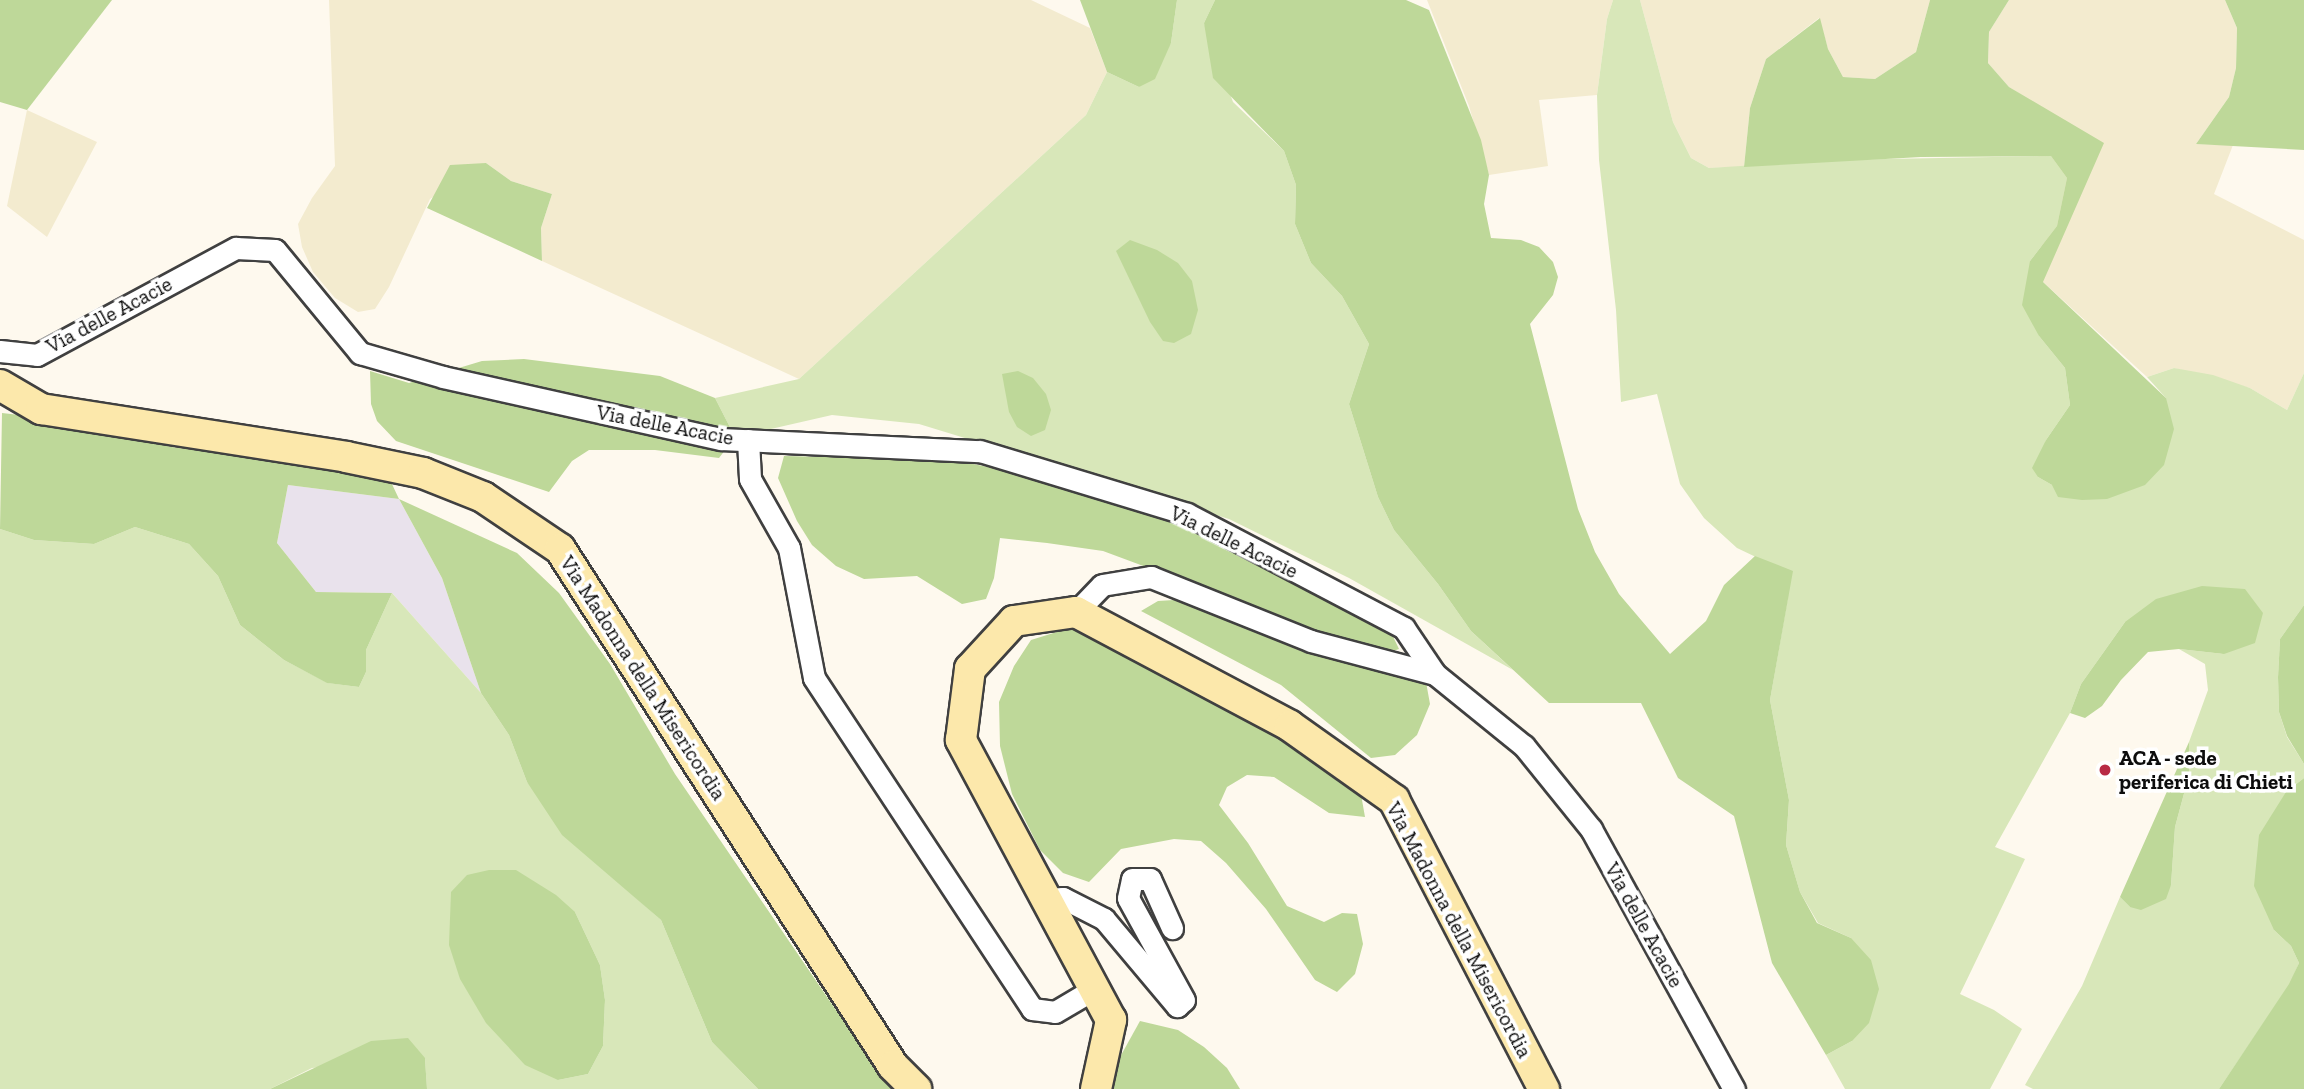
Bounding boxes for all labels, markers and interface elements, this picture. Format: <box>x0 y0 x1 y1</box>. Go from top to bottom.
street label: Via delle Acacie <box>41 271 177 359</box>
street label: Via delle Acacie <box>594 399 736 451</box>
street label: Via delle Acacie <box>1166 500 1302 584</box>
street label: Via Madonna della Misericordia <box>554 551 732 805</box>
place label: ACA - sede periferica di Chieti <box>2119 745 2293 795</box>
marker: ACA - sede periferica di Chieti <box>2097 762 2113 778</box>
street label: Via Madonna della Misericordia <box>1381 798 1537 1062</box>
street label: Via delle Acacie <box>1599 858 1689 992</box>

